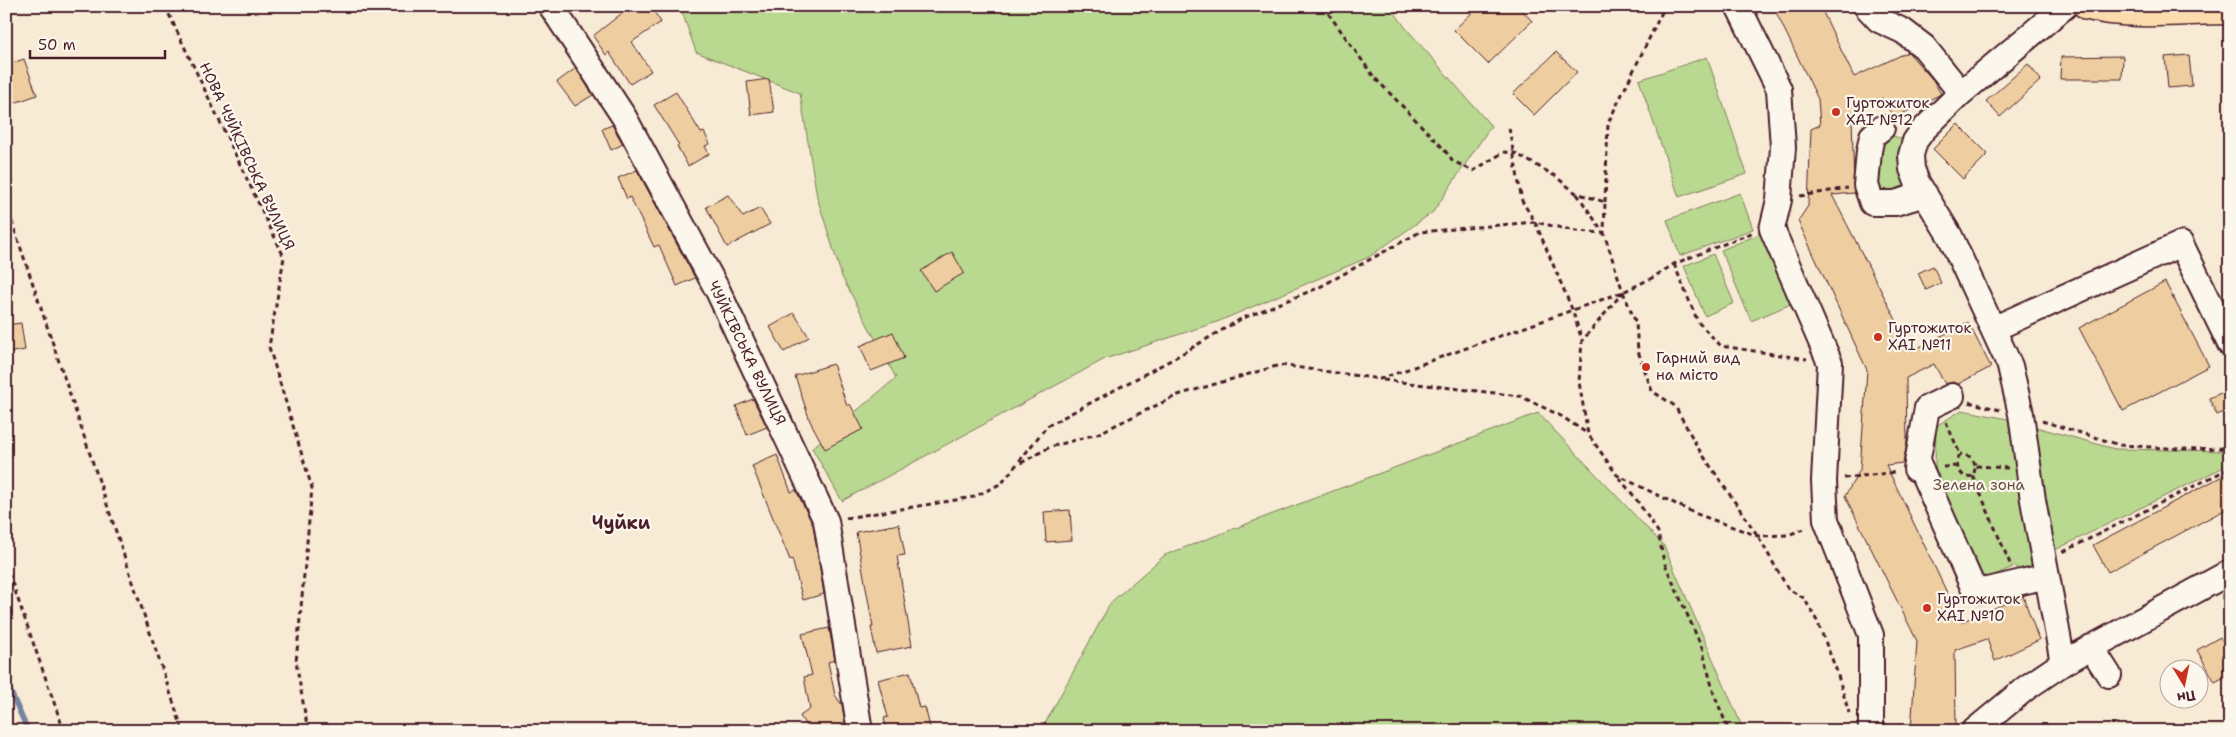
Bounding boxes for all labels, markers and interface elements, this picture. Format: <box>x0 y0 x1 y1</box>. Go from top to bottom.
scale bar <box>30 28 165 60</box>
text: 50 m <box>38 35 76 55</box>
street label: НОВА ЧУЙКІВСЬКА ВУЛИЦЯ <box>195 59 300 253</box>
place label: Гуртожиток ХАІ №12 <box>1846 93 1929 130</box>
marker: Гуртожиток ХАІ №12 <box>1830 106 1842 118</box>
street label: ЧУЙКІВСЬКА ВУЛИЦЯ <box>703 277 792 429</box>
place label: Гуртожиток ХАІ №11 <box>1888 318 1971 355</box>
marker: Гуртожиток ХАІ №11 <box>1872 331 1884 343</box>
place label: Гарний вид на місто <box>1656 348 1741 385</box>
marker: Гарний вид на місто <box>1640 361 1652 373</box>
park label: Зелена зона <box>1933 475 2026 495</box>
district label: Чуйки <box>592 511 651 535</box>
place label: Гуртожиток ХАІ №10 <box>1937 589 2020 626</box>
marker: Гуртожиток ХАІ №10 <box>1921 602 1933 614</box>
north arrow <box>2158 660 2208 710</box>
text: Пн <box>2176 686 2197 707</box>

